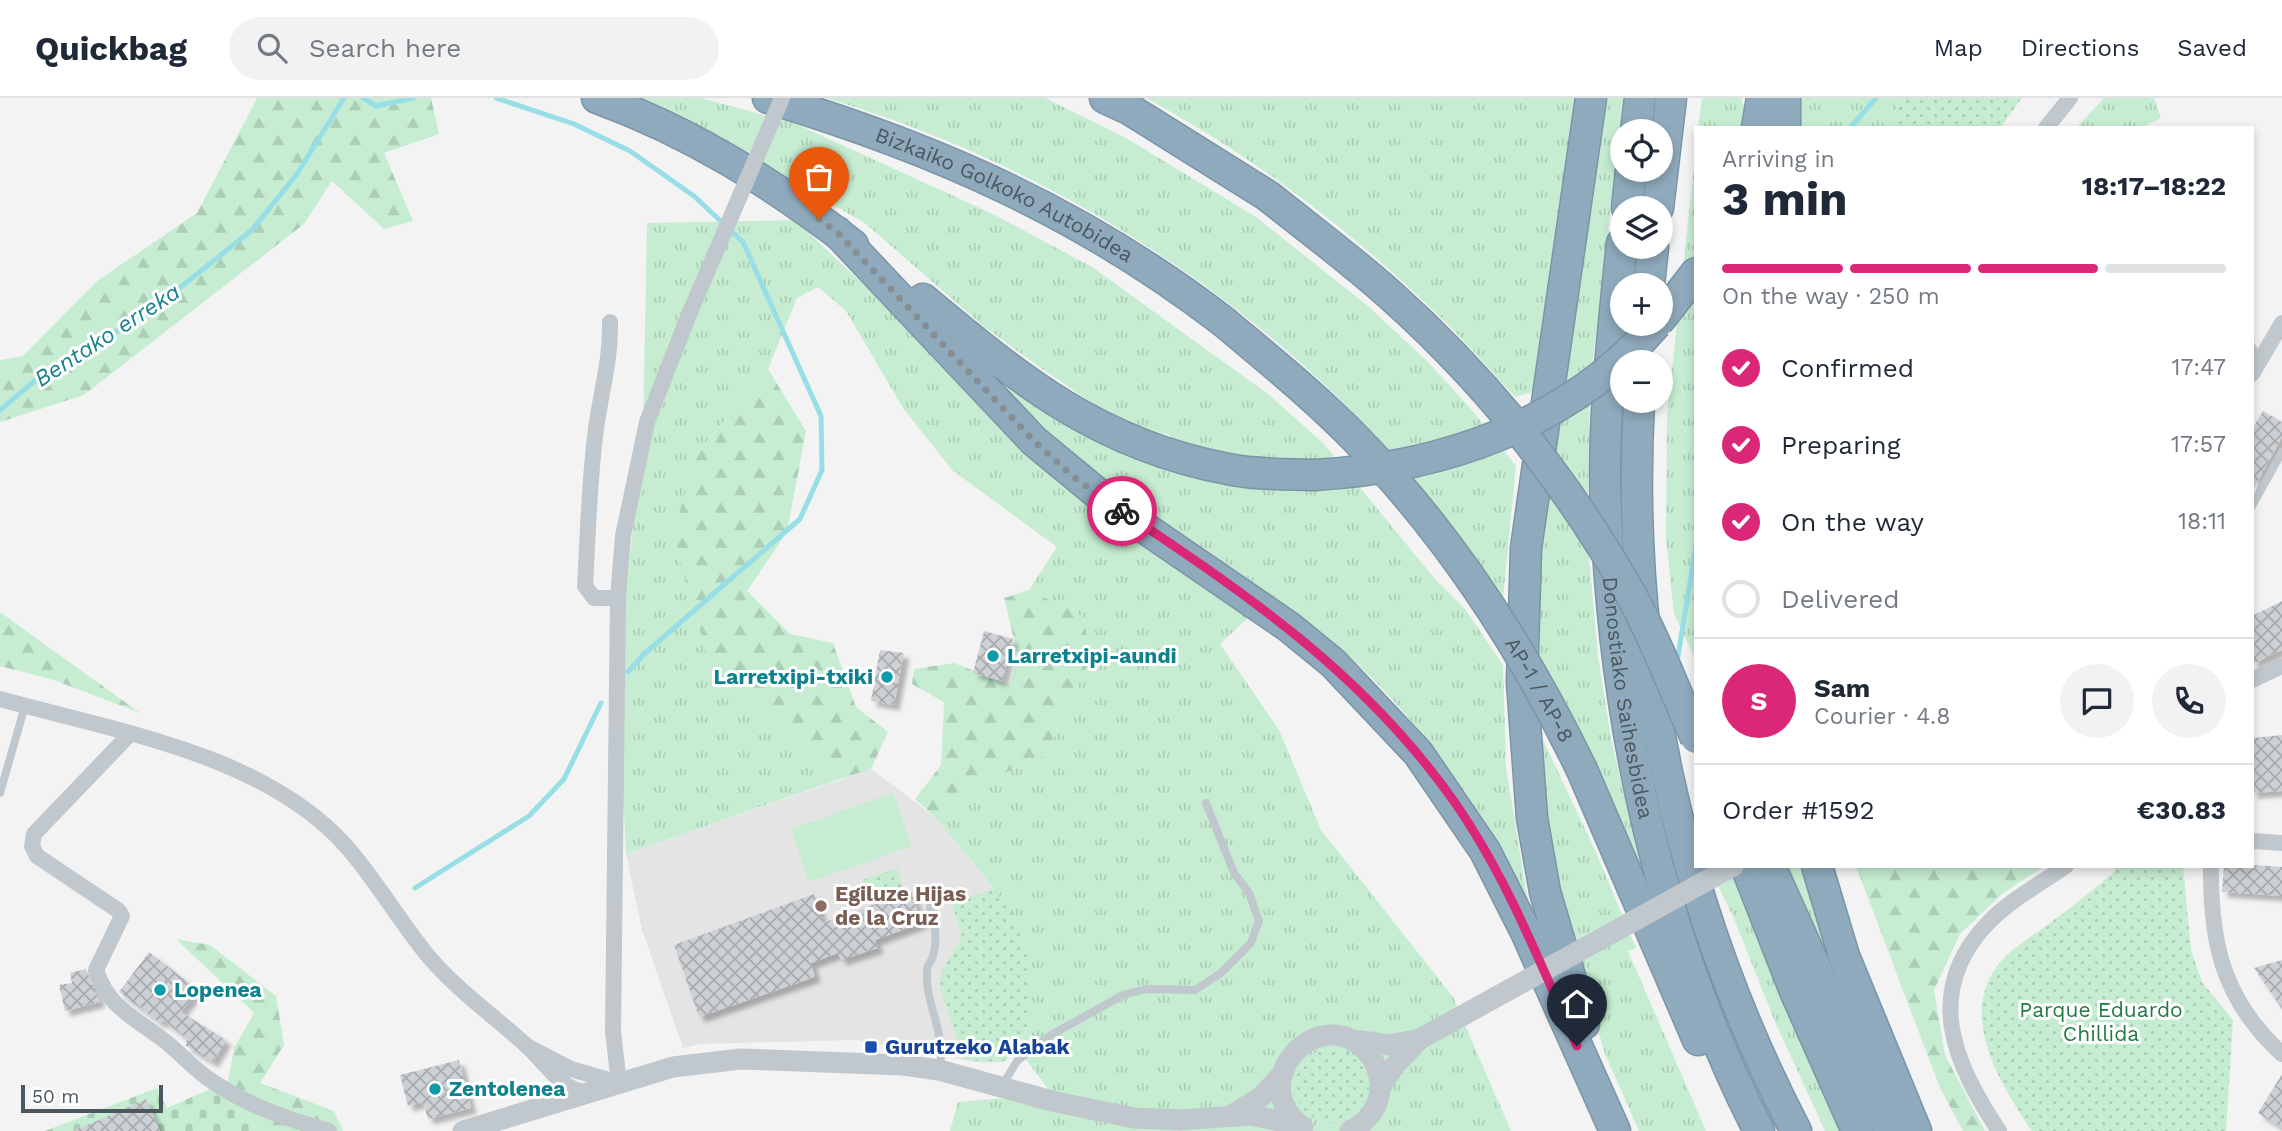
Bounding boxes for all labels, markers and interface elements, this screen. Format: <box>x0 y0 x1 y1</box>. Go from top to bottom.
search box <box>229 17 719 80</box>
text: Quickbag <box>35 29 187 68</box>
icon: search <box>253 29 291 67</box>
text: Search here <box>309 33 461 63</box>
text: Map <box>1934 34 1983 62</box>
text: Directions <box>2021 34 2139 62</box>
text: Saved <box>2177 34 2247 62</box>
map controls <box>1610 119 1673 413</box>
button: locate <box>1610 119 1673 182</box>
street label: Bizkaiko Golkoko Autobidea <box>872 122 1138 267</box>
text: Arriving in <box>1722 146 1835 173</box>
pin <box>789 147 849 219</box>
icon: bag <box>800 158 838 196</box>
text: 18:17–18:22 <box>2082 171 2226 201</box>
text: 3 min <box>1722 172 1848 226</box>
button: layers <box>1610 196 1673 259</box>
button: + <box>1610 273 1673 336</box>
water label: Bentako erreka <box>29 278 185 393</box>
text: On the way · 250 m <box>1722 283 1940 310</box>
icon: check <box>1722 349 1760 387</box>
button: − <box>1610 350 1673 413</box>
text: Confirmed <box>1781 353 1914 383</box>
text: 17:47 <box>2172 354 2226 381</box>
icon: check <box>1722 426 1760 464</box>
text: Preparing <box>1781 430 1901 460</box>
text: 17:57 <box>2171 431 2226 458</box>
courier <box>1087 476 1157 546</box>
icon: bike <box>1103 492 1141 530</box>
icon: check <box>1722 503 1760 541</box>
text: On the way <box>1781 507 1924 537</box>
text: 18:11 <box>2178 508 2226 535</box>
street label: Donostiako Saihesbidea <box>1598 576 1659 821</box>
text: Delivered <box>1781 584 1900 614</box>
street label: AP-1 / AP-8 <box>1500 632 1579 746</box>
place label: Larretxipi-aundi <box>1007 643 1177 668</box>
marker: Larretxipi-aundi <box>985 648 1001 664</box>
place label: Larretxipi-txiki <box>714 664 873 689</box>
button: chat <box>2060 664 2134 738</box>
button: phone <box>2152 664 2226 738</box>
marker: Larretxipi-txiki <box>879 669 895 685</box>
text: Sam <box>1814 673 1870 703</box>
text: S <box>1751 686 1767 716</box>
text: Courier · 4.8 <box>1814 703 1950 730</box>
text: Order #1592 <box>1722 795 1875 825</box>
text: €30.83 <box>2137 795 2226 825</box>
place label: Egiluze Hijas de la Cruz <box>835 881 966 930</box>
marker: Egiluze Hijas de la Cruz <box>813 898 829 914</box>
pin <box>1547 974 1607 1046</box>
place label: Lopenea <box>174 977 263 1002</box>
marker: Lopenea <box>152 982 168 998</box>
icon: home <box>1558 985 1596 1023</box>
park label: Parque Eduardo Chillida <box>2019 997 2183 1046</box>
place label: Gurutzeko Alabak <box>885 1034 1071 1059</box>
marker: Gurutzeko Alabak <box>863 1039 879 1055</box>
place label: Zentolenea <box>449 1076 566 1101</box>
marker: Zentolenea <box>427 1081 443 1097</box>
scale bar <box>21 1082 163 1114</box>
text: 50 m <box>32 1085 79 1108</box>

